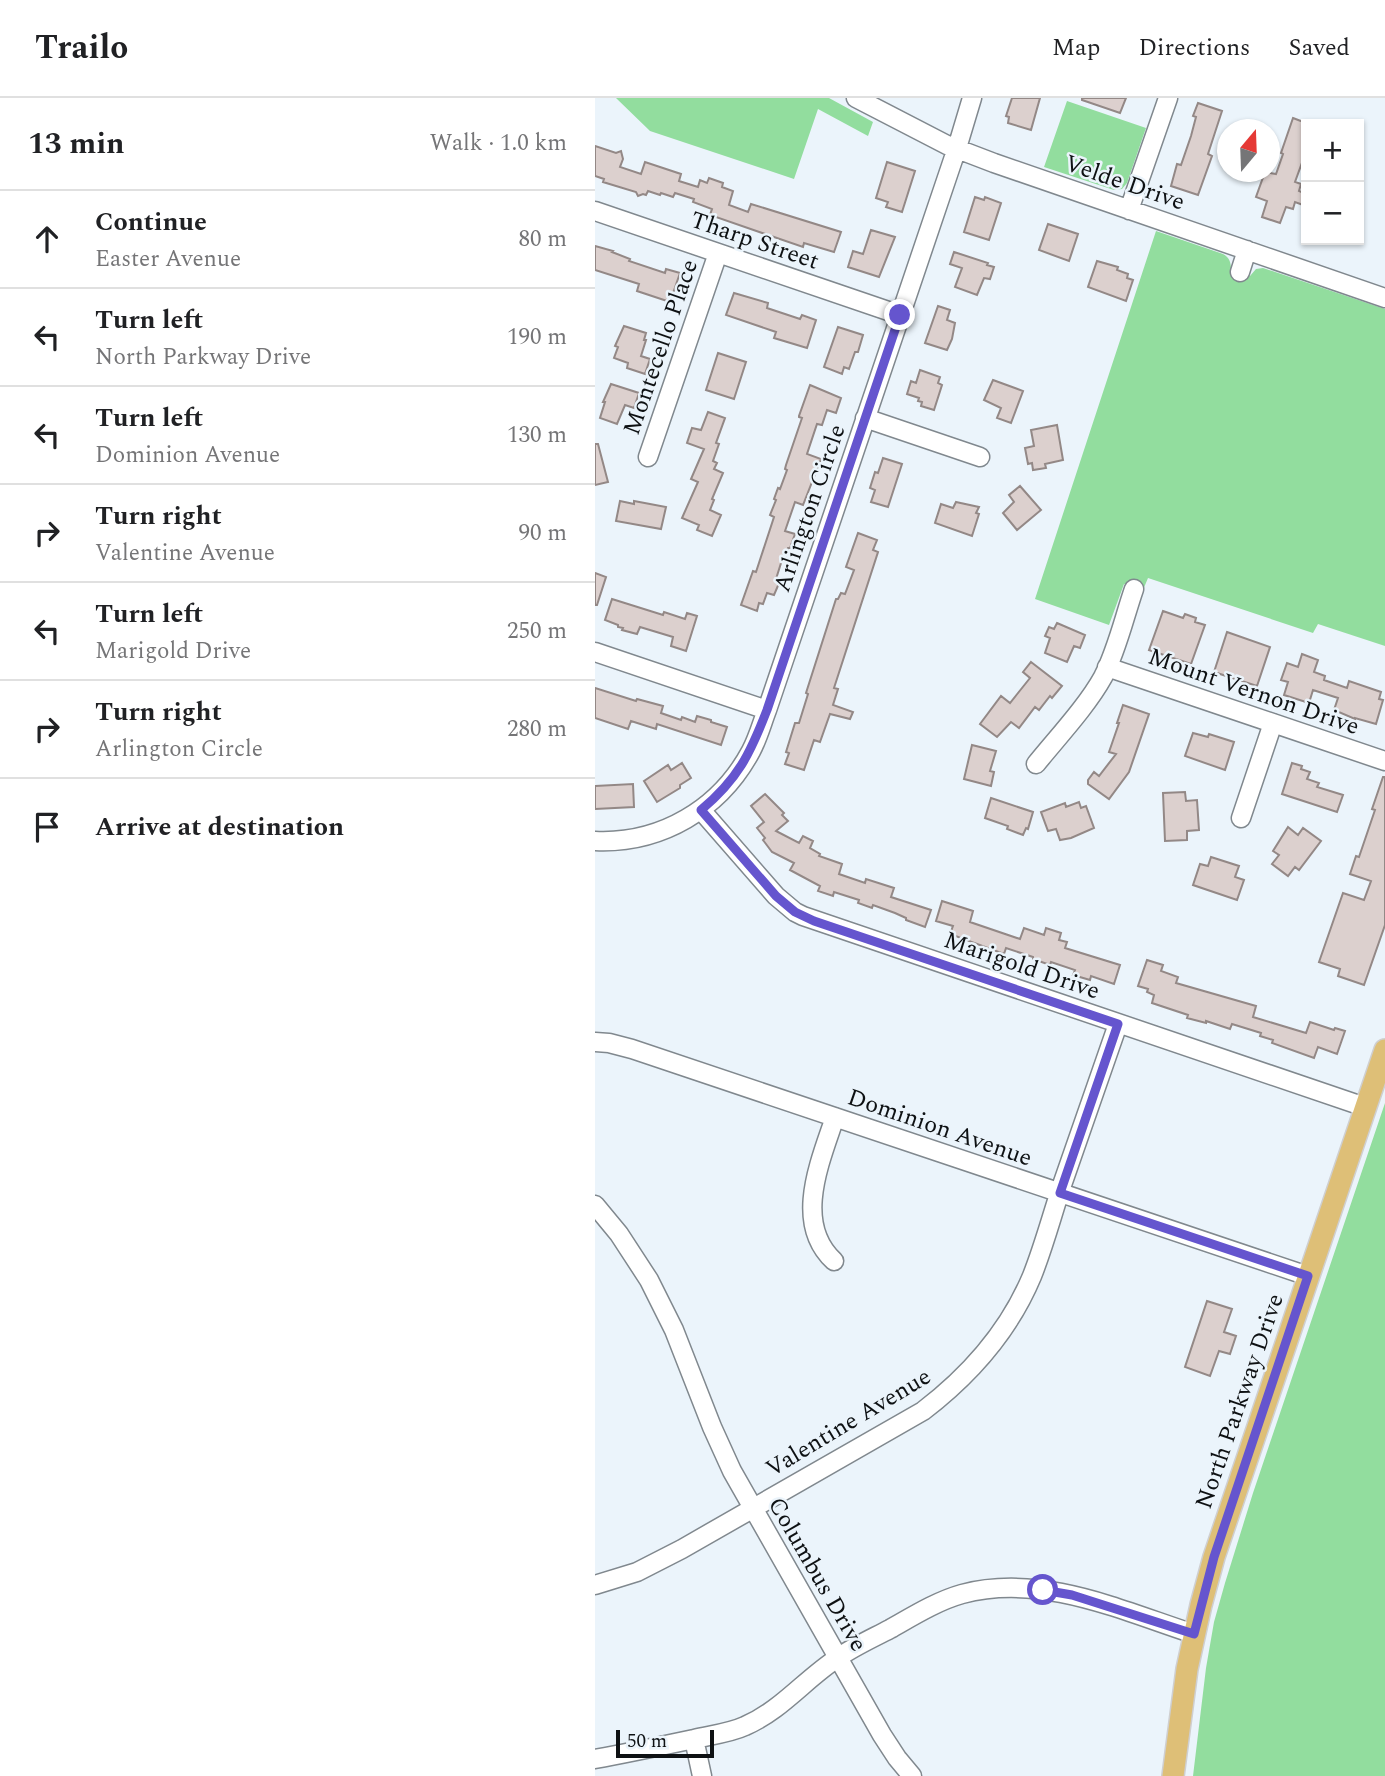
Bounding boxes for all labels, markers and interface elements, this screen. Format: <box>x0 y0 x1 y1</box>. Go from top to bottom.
text: Trailo <box>35 23 128 73</box>
text: Map <box>1052 30 1100 66</box>
text: Directions <box>1138 30 1250 66</box>
text: Saved <box>1288 30 1350 66</box>
north arrow <box>1217 119 1280 182</box>
map controls <box>1301 119 1364 245</box>
button: + <box>1301 119 1364 182</box>
text: 13 min <box>28 121 125 167</box>
text: Walk · 1.0 km <box>430 126 567 161</box>
street label: Velde Drive <box>1060 146 1190 220</box>
button: − <box>1301 182 1364 245</box>
text: Continue <box>95 202 207 242</box>
street label: Tharp Street <box>686 202 824 280</box>
icon: ahead <box>28 220 66 258</box>
text: 80 m <box>518 222 567 257</box>
text: Easter Avenue <box>95 242 241 277</box>
street label: Montecello Place <box>614 255 708 440</box>
route end <box>884 299 915 330</box>
text: Turn left <box>95 300 203 340</box>
icon: left <box>28 318 66 356</box>
text: 190 m <box>507 320 567 355</box>
text: North Parkway Drive <box>95 340 311 375</box>
text: Turn left <box>95 398 203 438</box>
icon: left <box>28 416 66 454</box>
text: 130 m <box>507 418 567 453</box>
street label: Arlington Circle <box>764 420 855 597</box>
text: Dominion Avenue <box>95 438 280 473</box>
text: Turn right <box>95 496 222 536</box>
icon: right <box>28 514 66 552</box>
text: 90 m <box>518 516 567 551</box>
text: Valentine Avenue <box>95 536 275 571</box>
text: Turn left <box>95 594 203 634</box>
icon: left <box>28 612 66 650</box>
text: 250 m <box>507 614 567 649</box>
text: Marigold Drive <box>95 634 251 669</box>
street label: Mount Vernon Drive <box>1143 639 1364 745</box>
text: Turn right <box>95 692 222 732</box>
icon: right <box>28 710 66 748</box>
text: 280 m <box>507 712 567 747</box>
text: Arlington Circle <box>95 732 263 767</box>
text: Arrive at destination <box>95 807 344 847</box>
icon: arrive <box>28 808 66 846</box>
street label: Marigold Drive <box>939 922 1105 1009</box>
street label: Dominion Avenue <box>843 1079 1037 1176</box>
street label: North Parkway Drive <box>1186 1289 1294 1514</box>
street label: Valentine Avenue <box>759 1359 938 1487</box>
street label: Columbus Drive <box>758 1490 876 1659</box>
route start <box>1027 1574 1058 1605</box>
scale bar <box>616 1727 714 1759</box>
text: 50 m <box>627 1727 667 1756</box>

